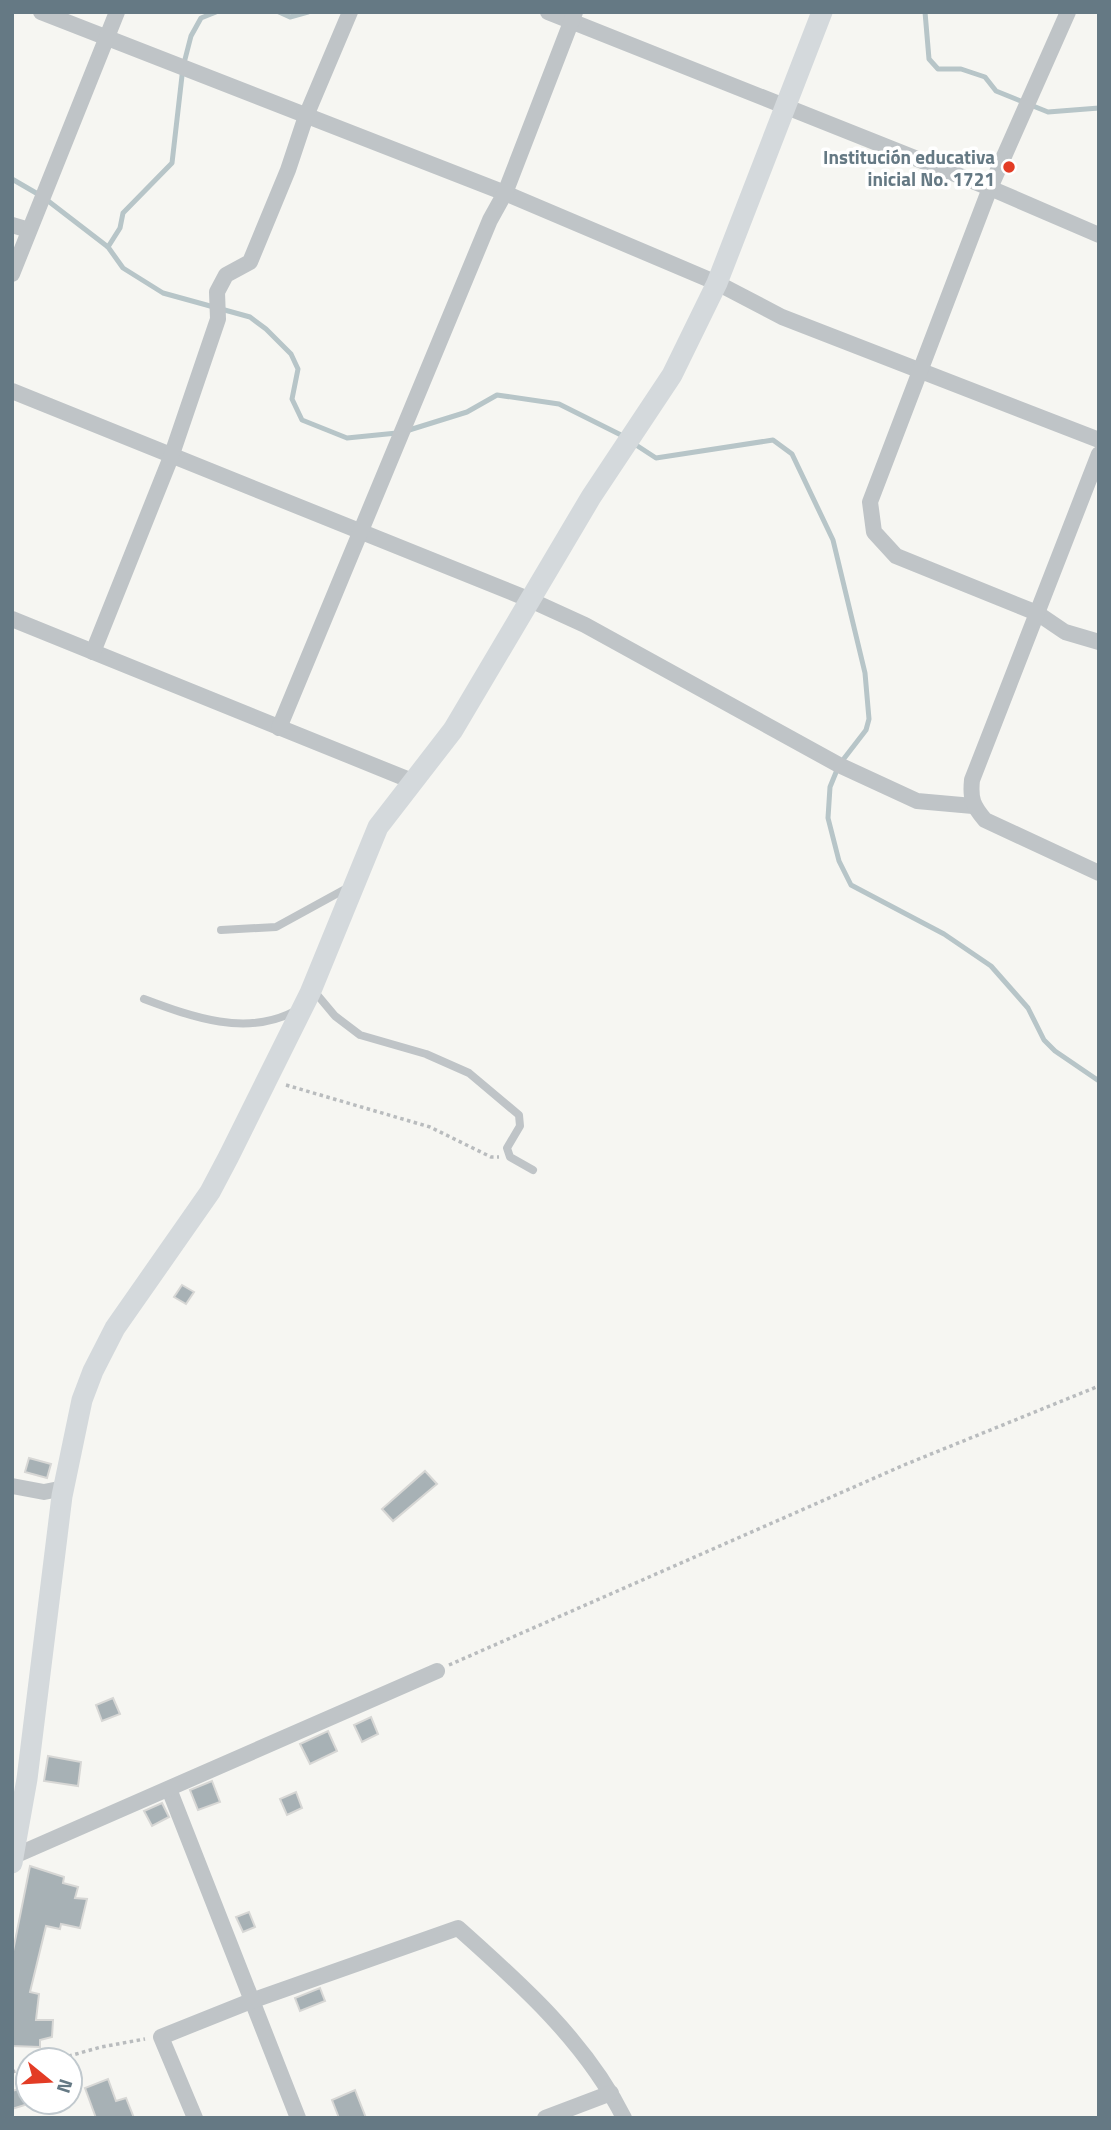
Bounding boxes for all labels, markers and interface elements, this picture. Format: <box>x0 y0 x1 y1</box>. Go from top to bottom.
place label: Institución educativa inicial No. 1721 <box>823 142 995 193</box>
marker: Institución educativa inicial No. 1721 <box>1001 159 1017 175</box>
north arrow <box>14 2046 84 2116</box>
text: N <box>50 2076 81 2097</box>

